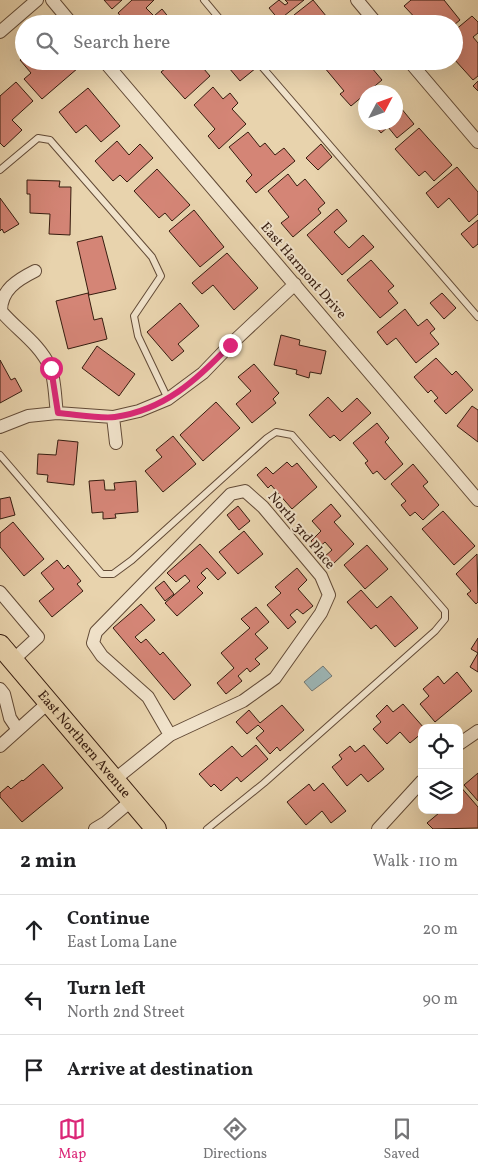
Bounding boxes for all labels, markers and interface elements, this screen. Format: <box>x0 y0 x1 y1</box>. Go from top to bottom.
search box <box>15 15 463 70</box>
icon: search <box>33 29 61 57</box>
text: Search here <box>73 30 170 56</box>
north arrow <box>358 85 403 130</box>
street label: East Harmont Drive <box>256 219 351 324</box>
route end <box>219 334 242 357</box>
route start <box>40 357 63 380</box>
street label: North 3rd Place <box>263 488 339 574</box>
street label: East Northern Avenue <box>33 686 135 802</box>
map controls <box>418 724 463 814</box>
button: locate <box>418 724 463 769</box>
button: layers <box>418 769 463 814</box>
text: 2 min <box>20 847 77 876</box>
text: Walk · 110 m <box>373 851 458 873</box>
text: Continue <box>67 906 150 932</box>
icon: ahead <box>20 916 48 944</box>
text: 20 m <box>423 919 458 941</box>
text: East Loma Lane <box>67 932 177 954</box>
text: Turn left <box>67 976 146 1002</box>
icon: left <box>20 986 48 1014</box>
text: 90 m <box>422 989 458 1011</box>
text: North 2nd Street <box>67 1002 185 1024</box>
icon: arrive <box>20 1056 48 1084</box>
text: Arrive at destination <box>67 1057 253 1083</box>
tab: Map <box>58 1115 86 1164</box>
tab: Directions <box>203 1115 267 1164</box>
tab: Saved <box>384 1115 420 1164</box>

